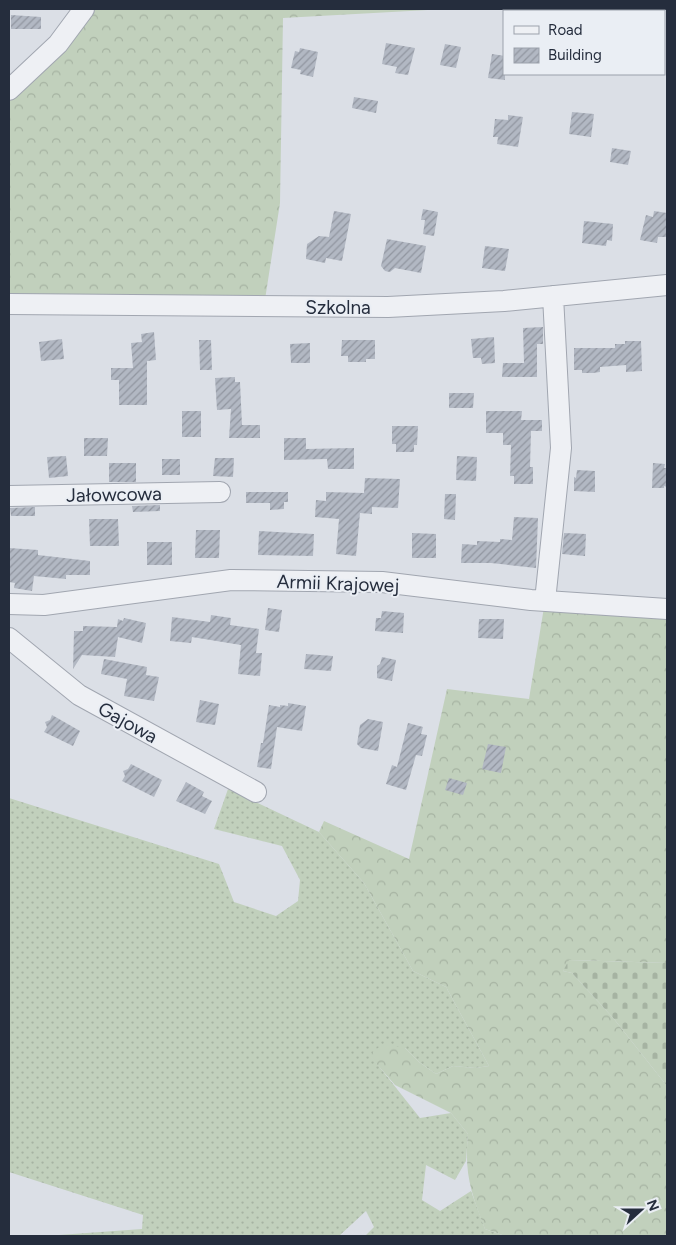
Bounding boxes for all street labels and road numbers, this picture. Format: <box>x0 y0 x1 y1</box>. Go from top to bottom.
street label: Szkolna <box>305 296 371 319</box>
street label: Jałowcowa <box>66 482 162 507</box>
street label: Armii Krajowej <box>276 570 400 597</box>
street label: Gajowa <box>94 697 161 748</box>

